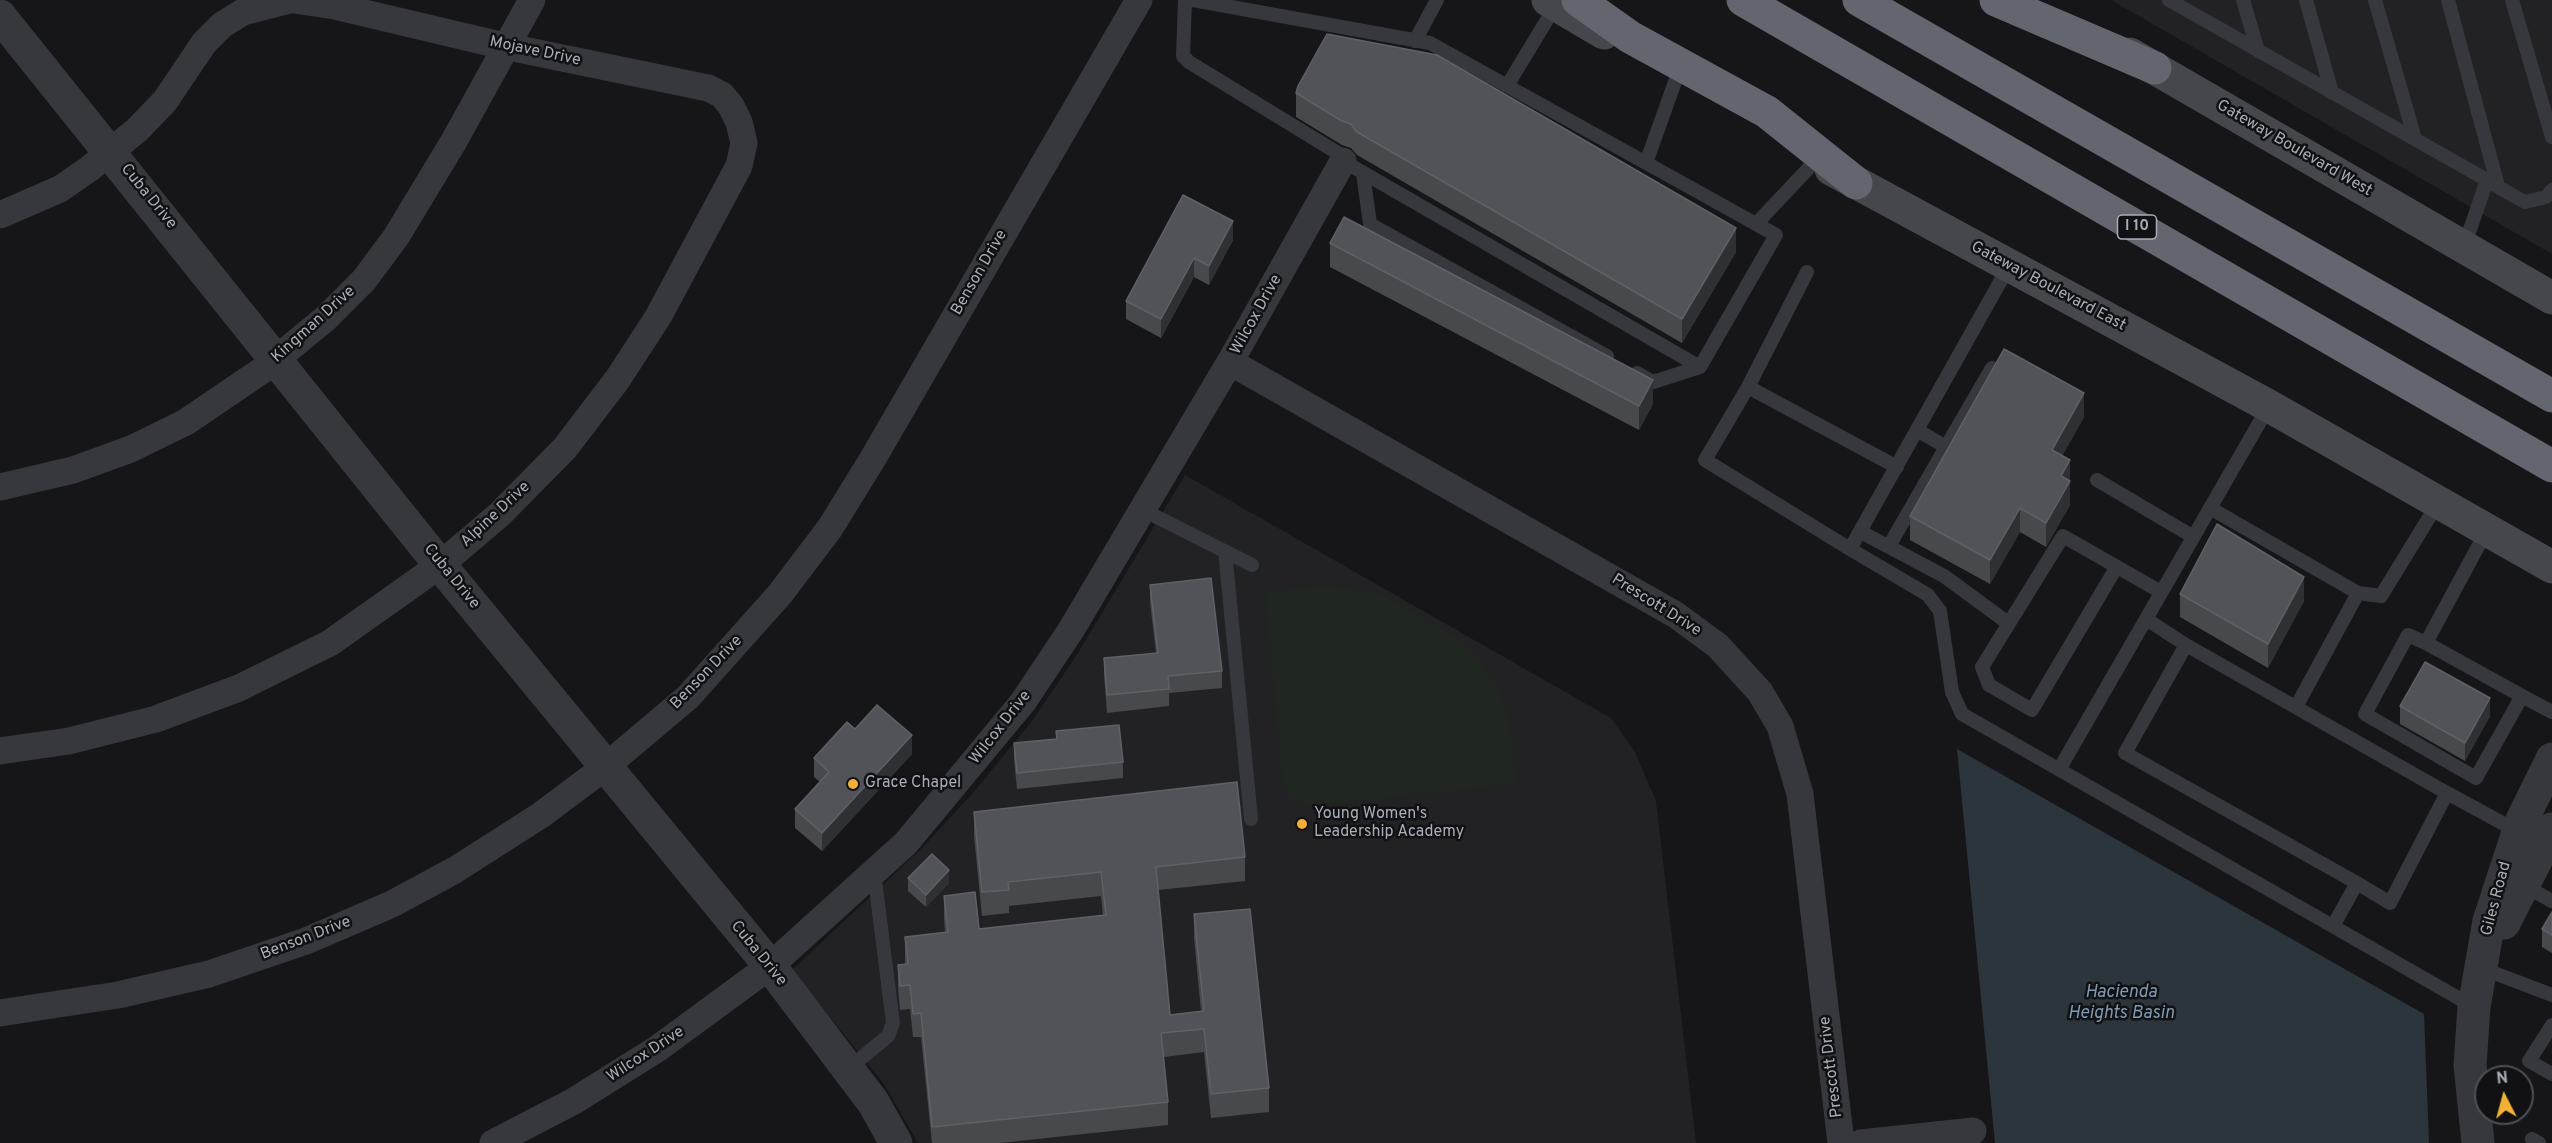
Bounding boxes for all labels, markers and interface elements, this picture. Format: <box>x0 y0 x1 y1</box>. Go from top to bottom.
street label: Mojave Drive <box>488 33 582 71</box>
street label: Gateway Boulevard West <box>2213 97 2375 201</box>
street label: Cuba Drive <box>116 160 180 234</box>
road number: I 10 <box>2118 215 2156 239</box>
street label: Benson Drive <box>948 227 1012 319</box>
street label: Gateway Boulevard East <box>1967 238 2129 336</box>
street label: Wilcox Drive <box>1227 272 1287 358</box>
street label: Kingman Drive <box>268 282 360 368</box>
street label: Alpine Drive <box>457 478 535 552</box>
street label: Cuba Drive <box>419 540 483 614</box>
street label: Prescott Drive <box>1608 571 1704 641</box>
street label: Benson Drive <box>667 632 747 714</box>
street label: Wilcox Drive <box>966 687 1036 769</box>
place label: Grace Chapel <box>865 774 961 794</box>
marker: Grace Chapel <box>846 777 860 791</box>
place label: Young Women's Leadership Academy <box>1314 805 1464 843</box>
marker: Young Women's Leadership Academy <box>1295 817 1309 831</box>
street label: Giles Road <box>2478 860 2516 938</box>
street label: Benson Drive <box>258 913 354 965</box>
street label: Cuba Drive <box>726 917 790 991</box>
water label: Hacienda Heights Basin <box>2068 982 2174 1024</box>
street label: Prescott Drive <box>1816 1015 1848 1119</box>
street label: Wilcox Drive <box>604 1023 688 1087</box>
north arrow <box>2474 1065 2534 1125</box>
text: N <box>2496 1069 2509 1090</box>

